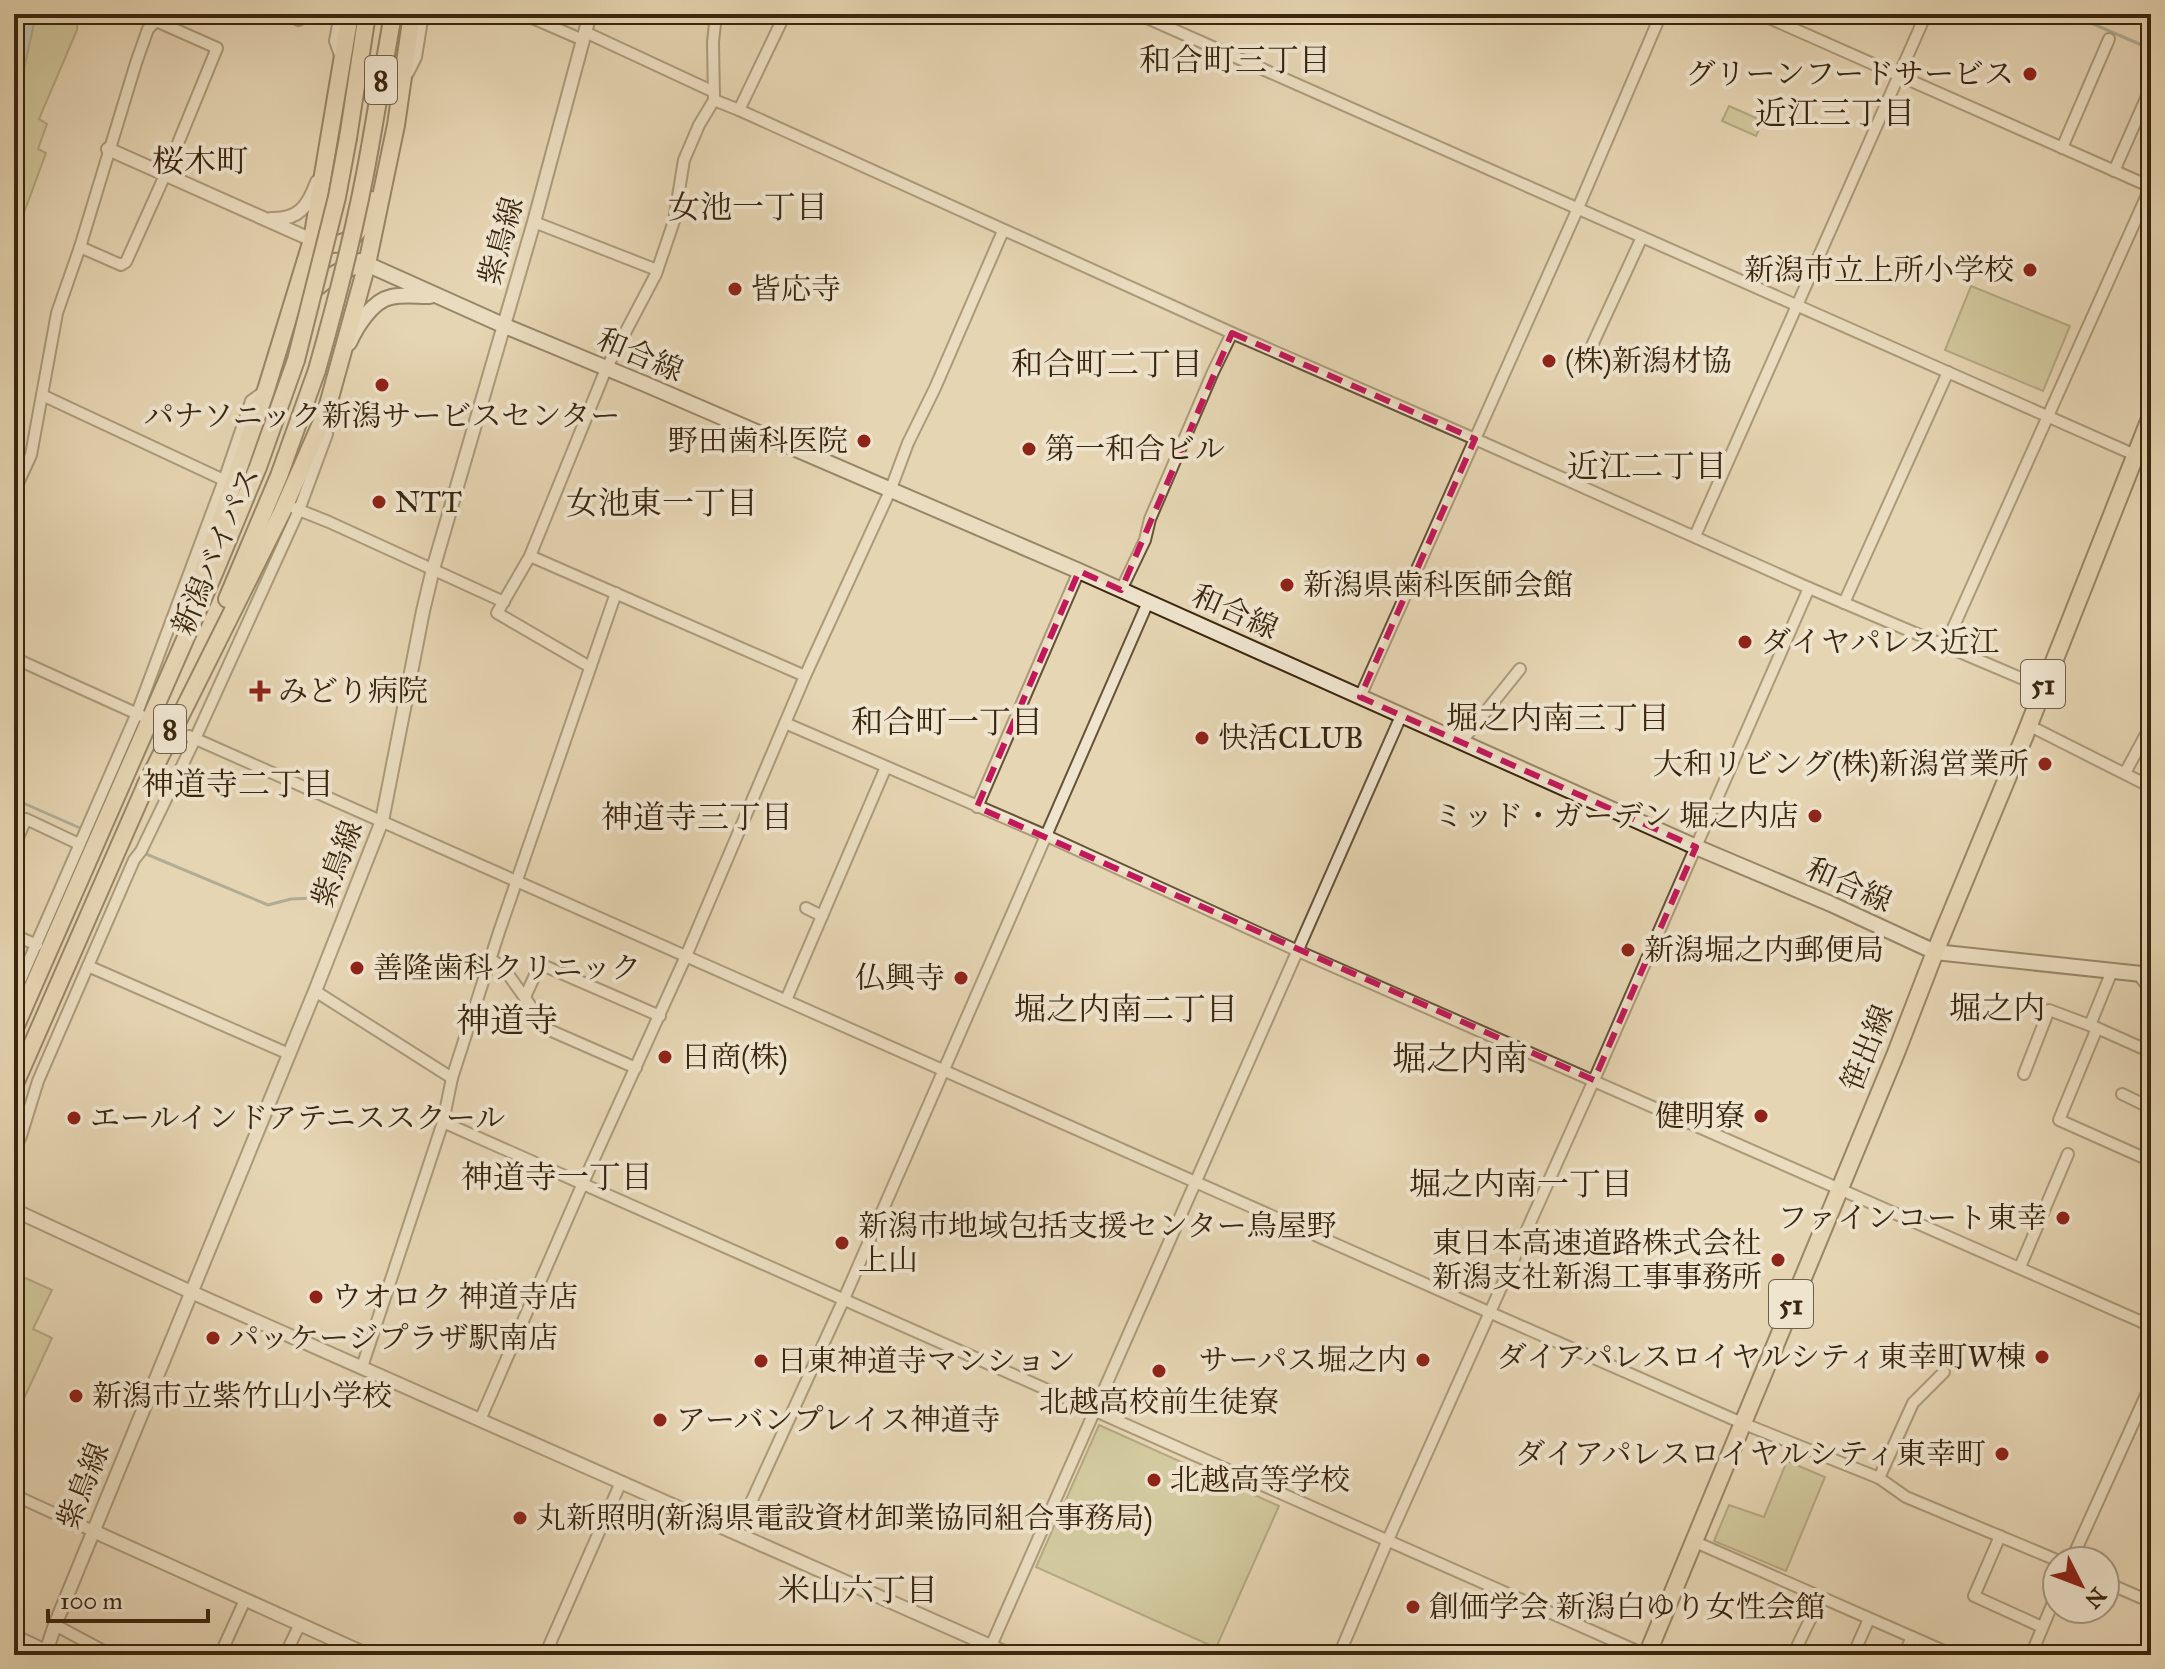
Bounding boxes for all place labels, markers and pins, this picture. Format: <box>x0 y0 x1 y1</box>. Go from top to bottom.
place label: グリーンフードサービス <box>1686 56 2014 92</box>
marker: グリーンフードサービス <box>2021 65 2039 83</box>
place label: 新潟市立上所小学校 <box>1744 252 2014 288</box>
marker: 新潟市立上所小学校 <box>2021 261 2039 279</box>
place label: 皆応寺 <box>751 271 841 307</box>
marker: 皆応寺 <box>726 280 744 298</box>
place label: (株)新潟材協 <box>1565 343 1732 380</box>
marker: (株)新潟材協 <box>1540 352 1558 370</box>
marker: パナソニック新潟サービスセンター <box>373 376 391 394</box>
place label: パナソニック新潟サービスセンター <box>144 398 620 434</box>
place label: 野田歯科医院 <box>668 423 848 459</box>
place label: 第一和合ビル <box>1045 431 1225 467</box>
marker: 野田歯科医院 <box>855 432 873 450</box>
marker: 第一和合ビル <box>1020 440 1038 458</box>
place label: NTT <box>395 484 462 520</box>
marker: NTT <box>370 493 388 511</box>
place label: 新潟県歯科医師会館 <box>1303 567 1573 603</box>
marker: 新潟県歯科医師会館 <box>1278 576 1296 594</box>
place label: ダイヤパレス近江 <box>1761 624 2000 660</box>
marker: ダイヤパレス近江 <box>1736 633 1754 651</box>
place label: みどり病院 <box>278 673 428 709</box>
marker: みどり病院 <box>249 680 271 702</box>
place label: 快活CLUB <box>1218 720 1363 756</box>
marker: 快活CLUB <box>1193 729 1211 747</box>
place label: 大和リビング(株)新潟営業所 <box>1653 746 2029 783</box>
marker: 大和リビング(株)新潟営業所 <box>2036 755 2054 773</box>
place label: ミッド・ガーデン 堀之内店 <box>1434 798 1799 834</box>
marker: ミッド・ガーデン 堀之内店 <box>1806 807 1824 825</box>
place label: 新潟堀之内郵便局 <box>1644 932 1884 968</box>
marker: 新潟堀之内郵便局 <box>1619 941 1637 959</box>
place label: 善隆歯科クリニック <box>373 950 641 986</box>
marker: 善隆歯科クリニック <box>348 959 366 977</box>
place label: 仏興寺 <box>855 960 945 996</box>
marker: 仏興寺 <box>952 969 970 987</box>
place label: 日商(株) <box>681 1039 788 1076</box>
marker: 日商(株) <box>656 1048 674 1066</box>
place label: 健明寮 <box>1655 1098 1745 1134</box>
place label: エールインドアテニススクール <box>90 1100 505 1136</box>
marker: 健明寮 <box>1752 1107 1770 1125</box>
marker: エールインドアテニススクール <box>65 1109 83 1127</box>
place label: ファインコート東幸 <box>1778 1200 2047 1236</box>
place label: 新潟市地域包括支援センター鳥屋野 上山 <box>858 1208 1337 1278</box>
marker: ファインコート東幸 <box>2054 1209 2072 1227</box>
place label: 東日本高速道路株式会社 新潟支社新潟工事事務所 <box>1432 1225 1762 1295</box>
marker: 新潟市地域包括支援センター鳥屋野 上山 <box>833 1234 851 1252</box>
marker: 東日本高速道路株式会社 新潟支社新潟工事事務所 <box>1769 1251 1787 1269</box>
place label: ウオロク 神道寺店 <box>332 1279 578 1315</box>
marker: ウオロク 神道寺店 <box>307 1288 325 1306</box>
place label: パッケージプラザ駅南店 <box>229 1320 558 1356</box>
marker: パッケージプラザ駅南店 <box>204 1329 222 1347</box>
place label: ダイアパレスロイヤルシティ東幸町W棟 <box>1497 1339 2026 1375</box>
place label: サーパス堀之内 <box>1199 1342 1407 1378</box>
place label: 日東神道寺マンション <box>777 1343 1076 1379</box>
marker: ダイアパレスロイヤルシティ東幸町W棟 <box>2033 1348 2051 1366</box>
marker: サーパス堀之内 <box>1414 1351 1432 1369</box>
marker: 日東神道寺マンション <box>752 1352 770 1370</box>
marker: 北越高校前生徒寮 <box>1150 1362 1168 1380</box>
place label: 新潟市立紫竹山小学校 <box>92 1378 392 1414</box>
place label: 北越高校前生徒寮 <box>1039 1384 1279 1420</box>
marker: 新潟市立紫竹山小学校 <box>67 1387 85 1405</box>
place label: アーバンプレイス神道寺 <box>676 1402 1001 1438</box>
marker: アーバンプレイス神道寺 <box>651 1411 669 1429</box>
place label: ダイアパレスロイヤルシティ東幸町 <box>1515 1436 1986 1472</box>
marker: ダイアパレスロイヤルシティ東幸町 <box>1993 1445 2011 1463</box>
place label: 北越高等学校 <box>1170 1462 1350 1498</box>
marker: 北越高等学校 <box>1145 1471 1163 1489</box>
place label: 丸新照明(新潟県電設資材卸業協同組合事務局) <box>536 1500 1153 1537</box>
marker: 丸新照明(新潟県電設資材卸業協同組合事務局) <box>511 1509 529 1527</box>
place label: 創価学会 新潟白ゆり女性会館 <box>1429 1589 1825 1625</box>
marker: 創価学会 新潟白ゆり女性会館 <box>1404 1598 1422 1616</box>

